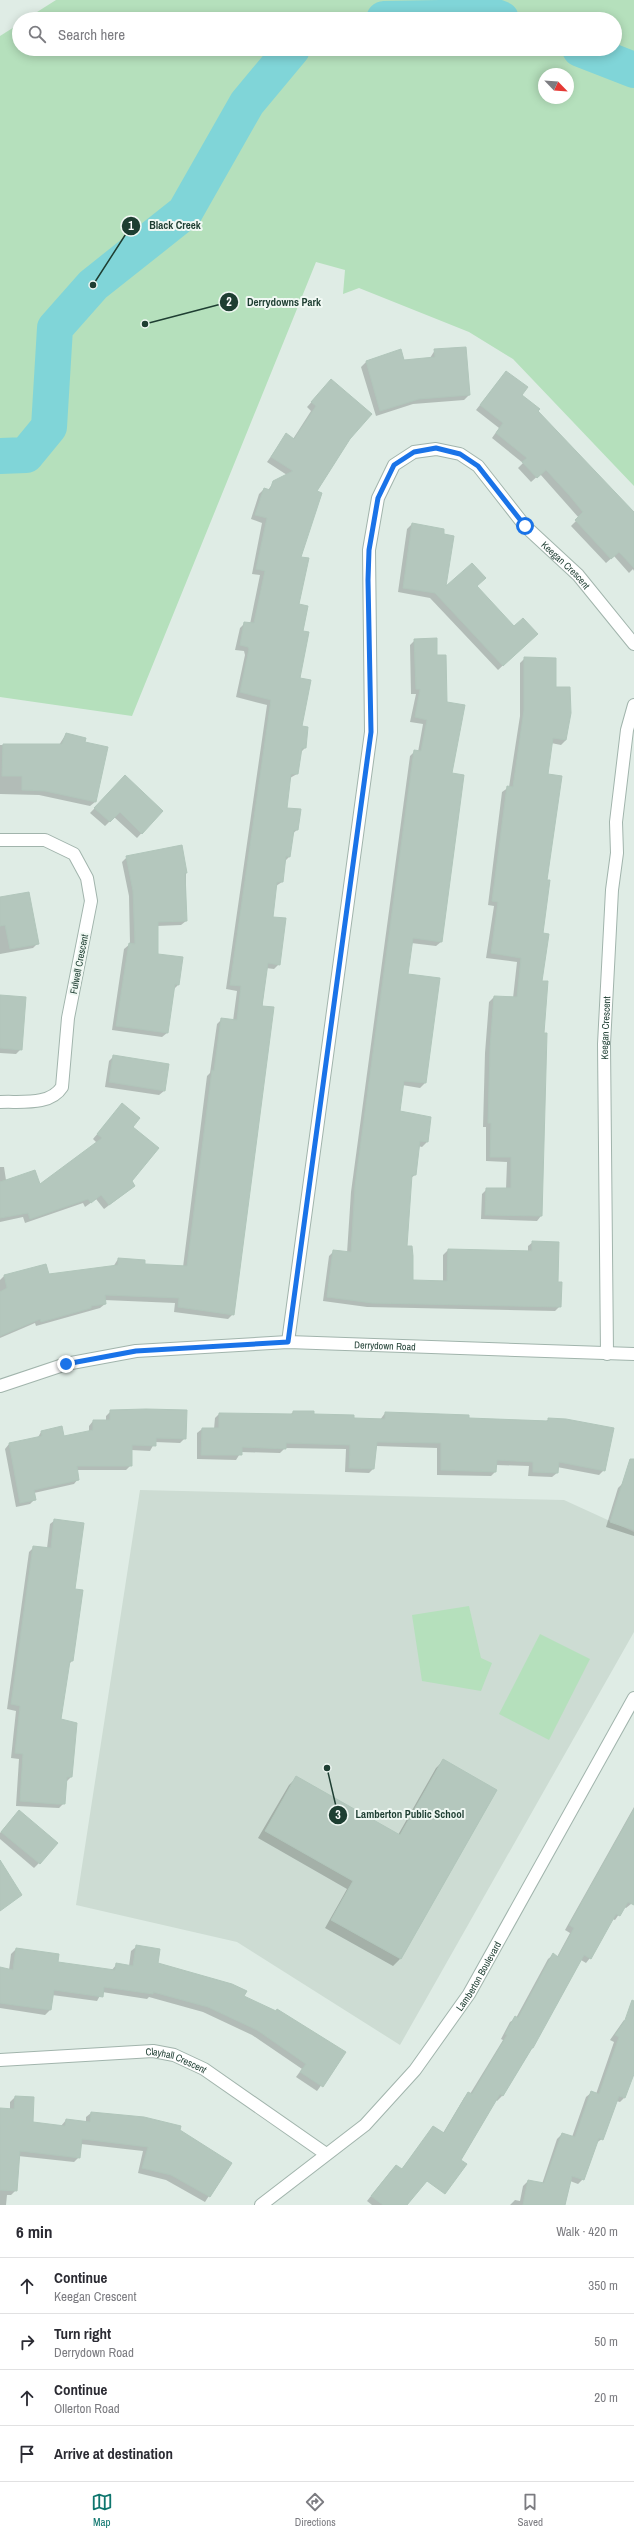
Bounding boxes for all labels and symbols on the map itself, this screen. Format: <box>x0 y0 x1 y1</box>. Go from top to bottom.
north arrow <box>538 68 574 104</box>
callout: Black Creek <box>121 214 208 237</box>
text: 1 <box>128 218 134 234</box>
text: Black Creek <box>149 218 202 232</box>
callout: Derrydowns Park <box>219 291 329 314</box>
text: 2 <box>226 294 232 310</box>
text: Derrydowns Park <box>247 295 322 309</box>
route start <box>516 517 534 535</box>
street label: Keegan Crescent <box>539 538 594 592</box>
street label: Fulwell Crescent <box>67 932 91 995</box>
street label: Keegan Crescent <box>597 995 613 1060</box>
street label: Derrydown Road <box>354 1338 416 1353</box>
route end <box>57 1355 75 1373</box>
callout: Lamberton Public School <box>328 1803 472 1826</box>
text: 3 <box>335 1807 341 1823</box>
text: Lamberton Public School <box>356 1807 464 1821</box>
street label: Lamberton Boulevard <box>453 1939 504 2013</box>
street label: Clayhall Crescent <box>145 2044 210 2076</box>

